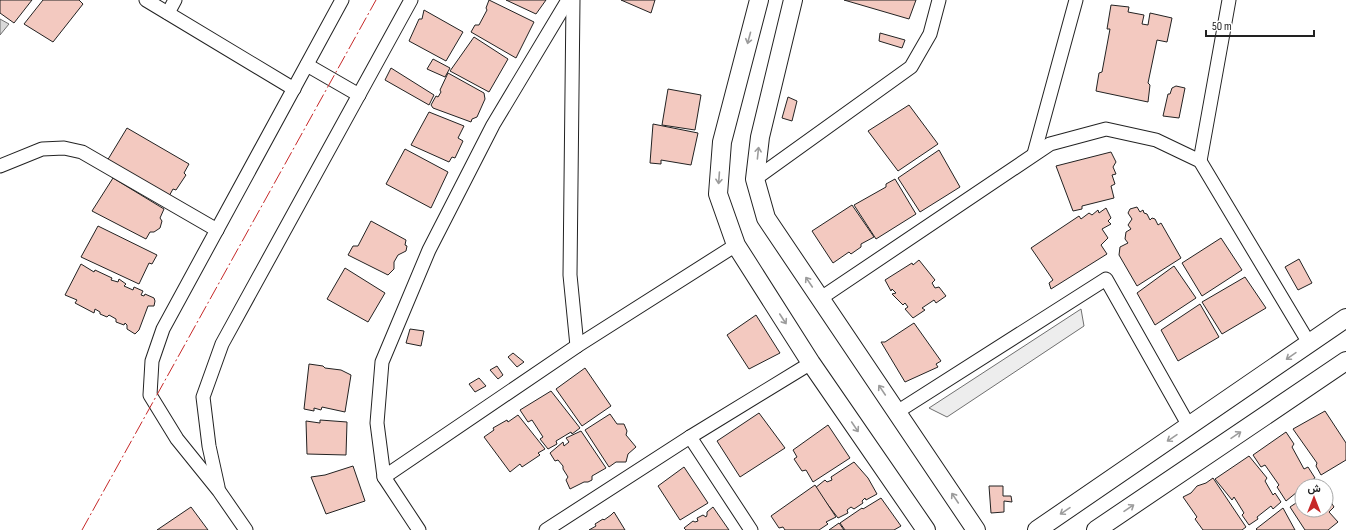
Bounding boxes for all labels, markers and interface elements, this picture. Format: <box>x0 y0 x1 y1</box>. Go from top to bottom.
scale bar <box>1206 12 1314 38</box>
text: 50 m <box>1212 19 1232 34</box>
one-way arrow <box>745 31 752 44</box>
one-way arrow <box>755 147 762 160</box>
one-way arrow <box>715 171 722 184</box>
one-way arrow <box>805 276 813 288</box>
one-way arrow <box>780 313 788 325</box>
one-way arrow <box>1285 352 1296 360</box>
one-way arrow <box>878 385 886 396</box>
one-way arrow <box>851 421 859 432</box>
one-way arrow <box>1231 431 1242 439</box>
one-way arrow <box>1167 434 1178 442</box>
north arrow <box>1294 478 1334 518</box>
text: ش <box>1307 482 1321 495</box>
one-way arrow <box>950 492 959 503</box>
one-way arrow <box>1123 504 1134 512</box>
one-way arrow <box>1060 507 1071 515</box>

